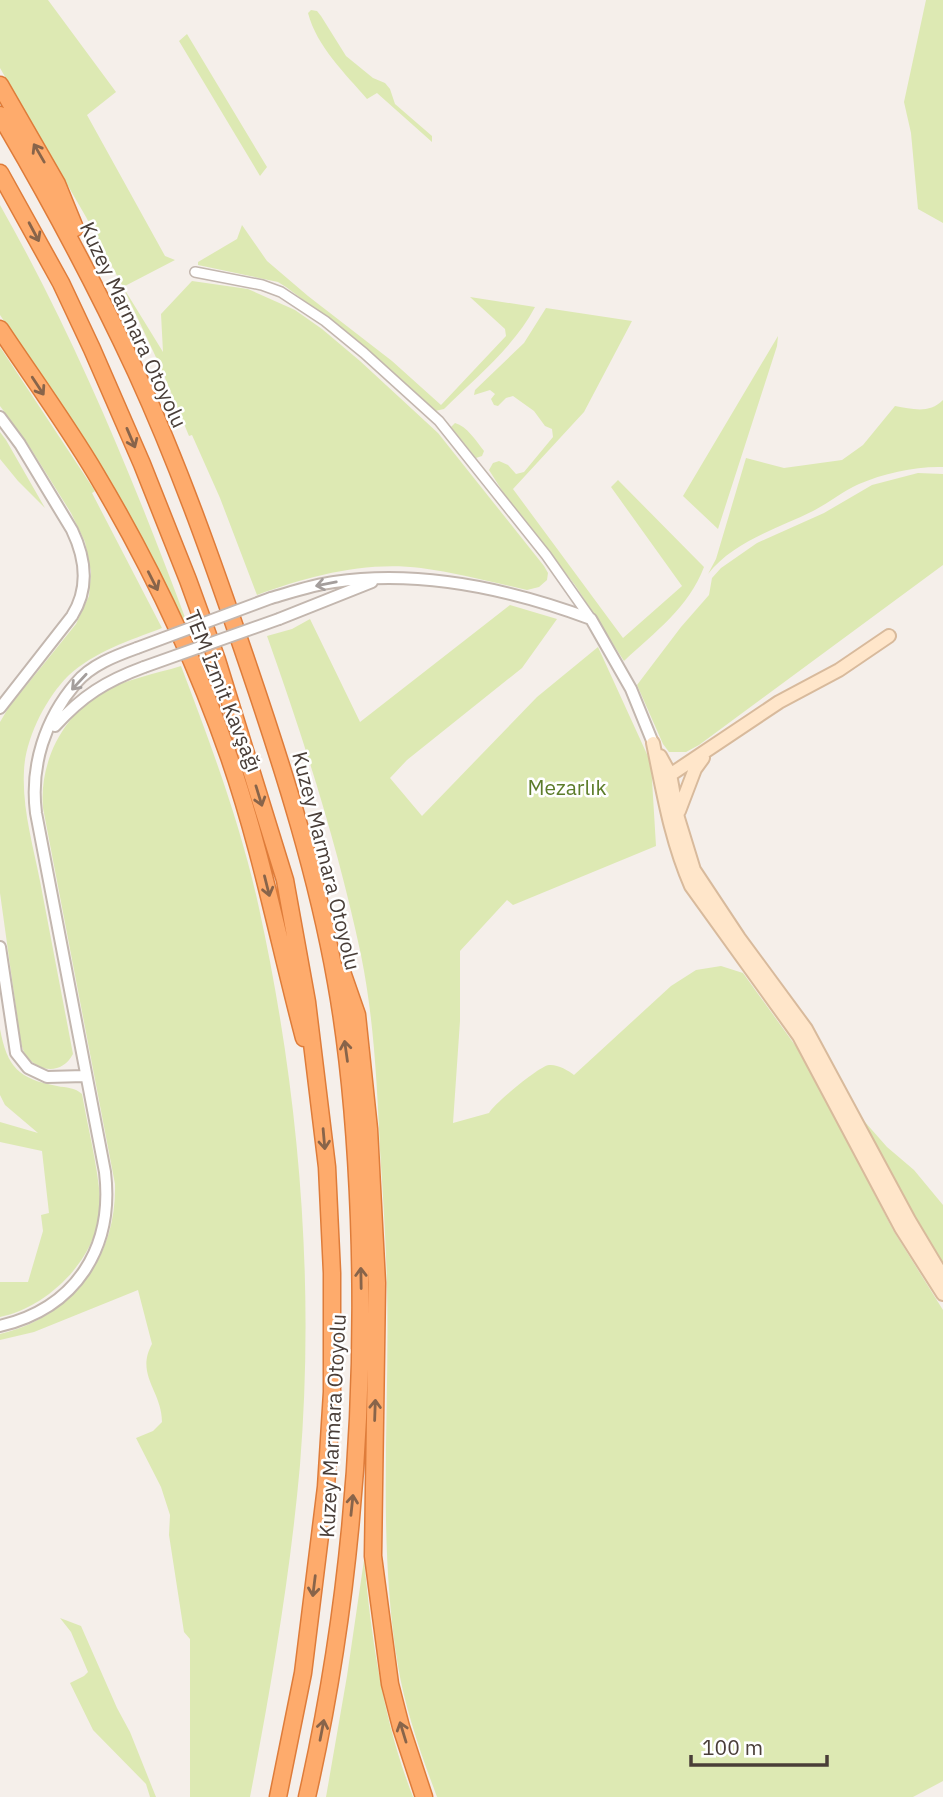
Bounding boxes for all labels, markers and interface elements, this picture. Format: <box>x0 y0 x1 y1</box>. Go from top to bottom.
one-way arrow <box>32 144 46 164</box>
street label: Kuzey Marmara Otoyolu <box>74 217 194 432</box>
one-way arrow <box>28 221 42 242</box>
one-way arrow <box>31 376 45 395</box>
one-way arrow <box>126 427 139 448</box>
one-way arrow <box>147 570 161 591</box>
one-way arrow <box>315 577 338 591</box>
street label: TEM İzmit Kavşağı <box>179 605 269 776</box>
one-way arrow <box>71 673 88 690</box>
street label: Kuzey Marmara Otoyolu <box>286 749 368 973</box>
park label: Mezarlık <box>527 773 607 801</box>
one-way arrow <box>254 785 267 807</box>
one-way arrow <box>261 874 274 896</box>
one-way arrow <box>339 1040 352 1063</box>
one-way arrow <box>318 1127 331 1150</box>
one-way arrow <box>354 1267 368 1290</box>
street label: Kuzey Marmara Otoyolu <box>312 1313 352 1539</box>
one-way arrow <box>368 1398 382 1421</box>
one-way arrow <box>346 1494 359 1517</box>
one-way arrow <box>307 1574 320 1597</box>
one-way arrow <box>315 1719 329 1742</box>
one-way arrow <box>395 1722 408 1744</box>
scale bar <box>691 1724 828 1768</box>
text: 100 m <box>702 1733 763 1761</box>

